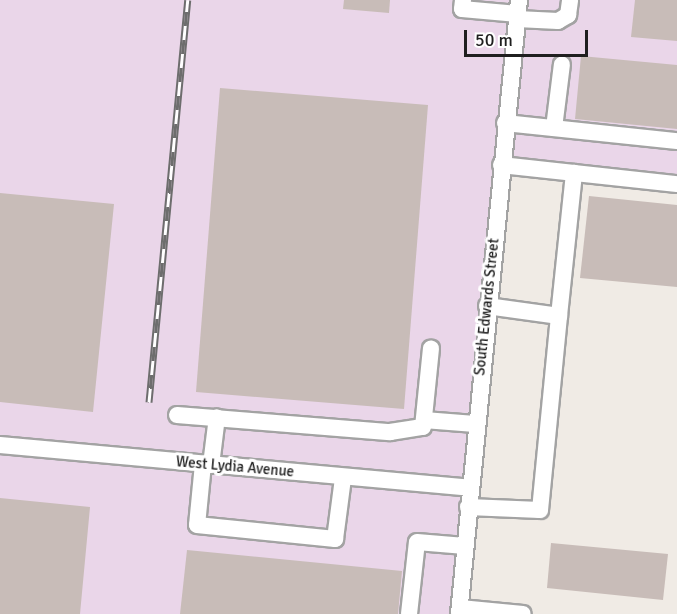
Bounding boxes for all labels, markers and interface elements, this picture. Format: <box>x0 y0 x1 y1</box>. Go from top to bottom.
scale bar <box>467 18 592 56</box>
text: 50 m <box>475 29 513 51</box>
street label: South Edwards Street <box>471 237 503 377</box>
street label: West Lydia Avenue <box>175 453 295 481</box>

